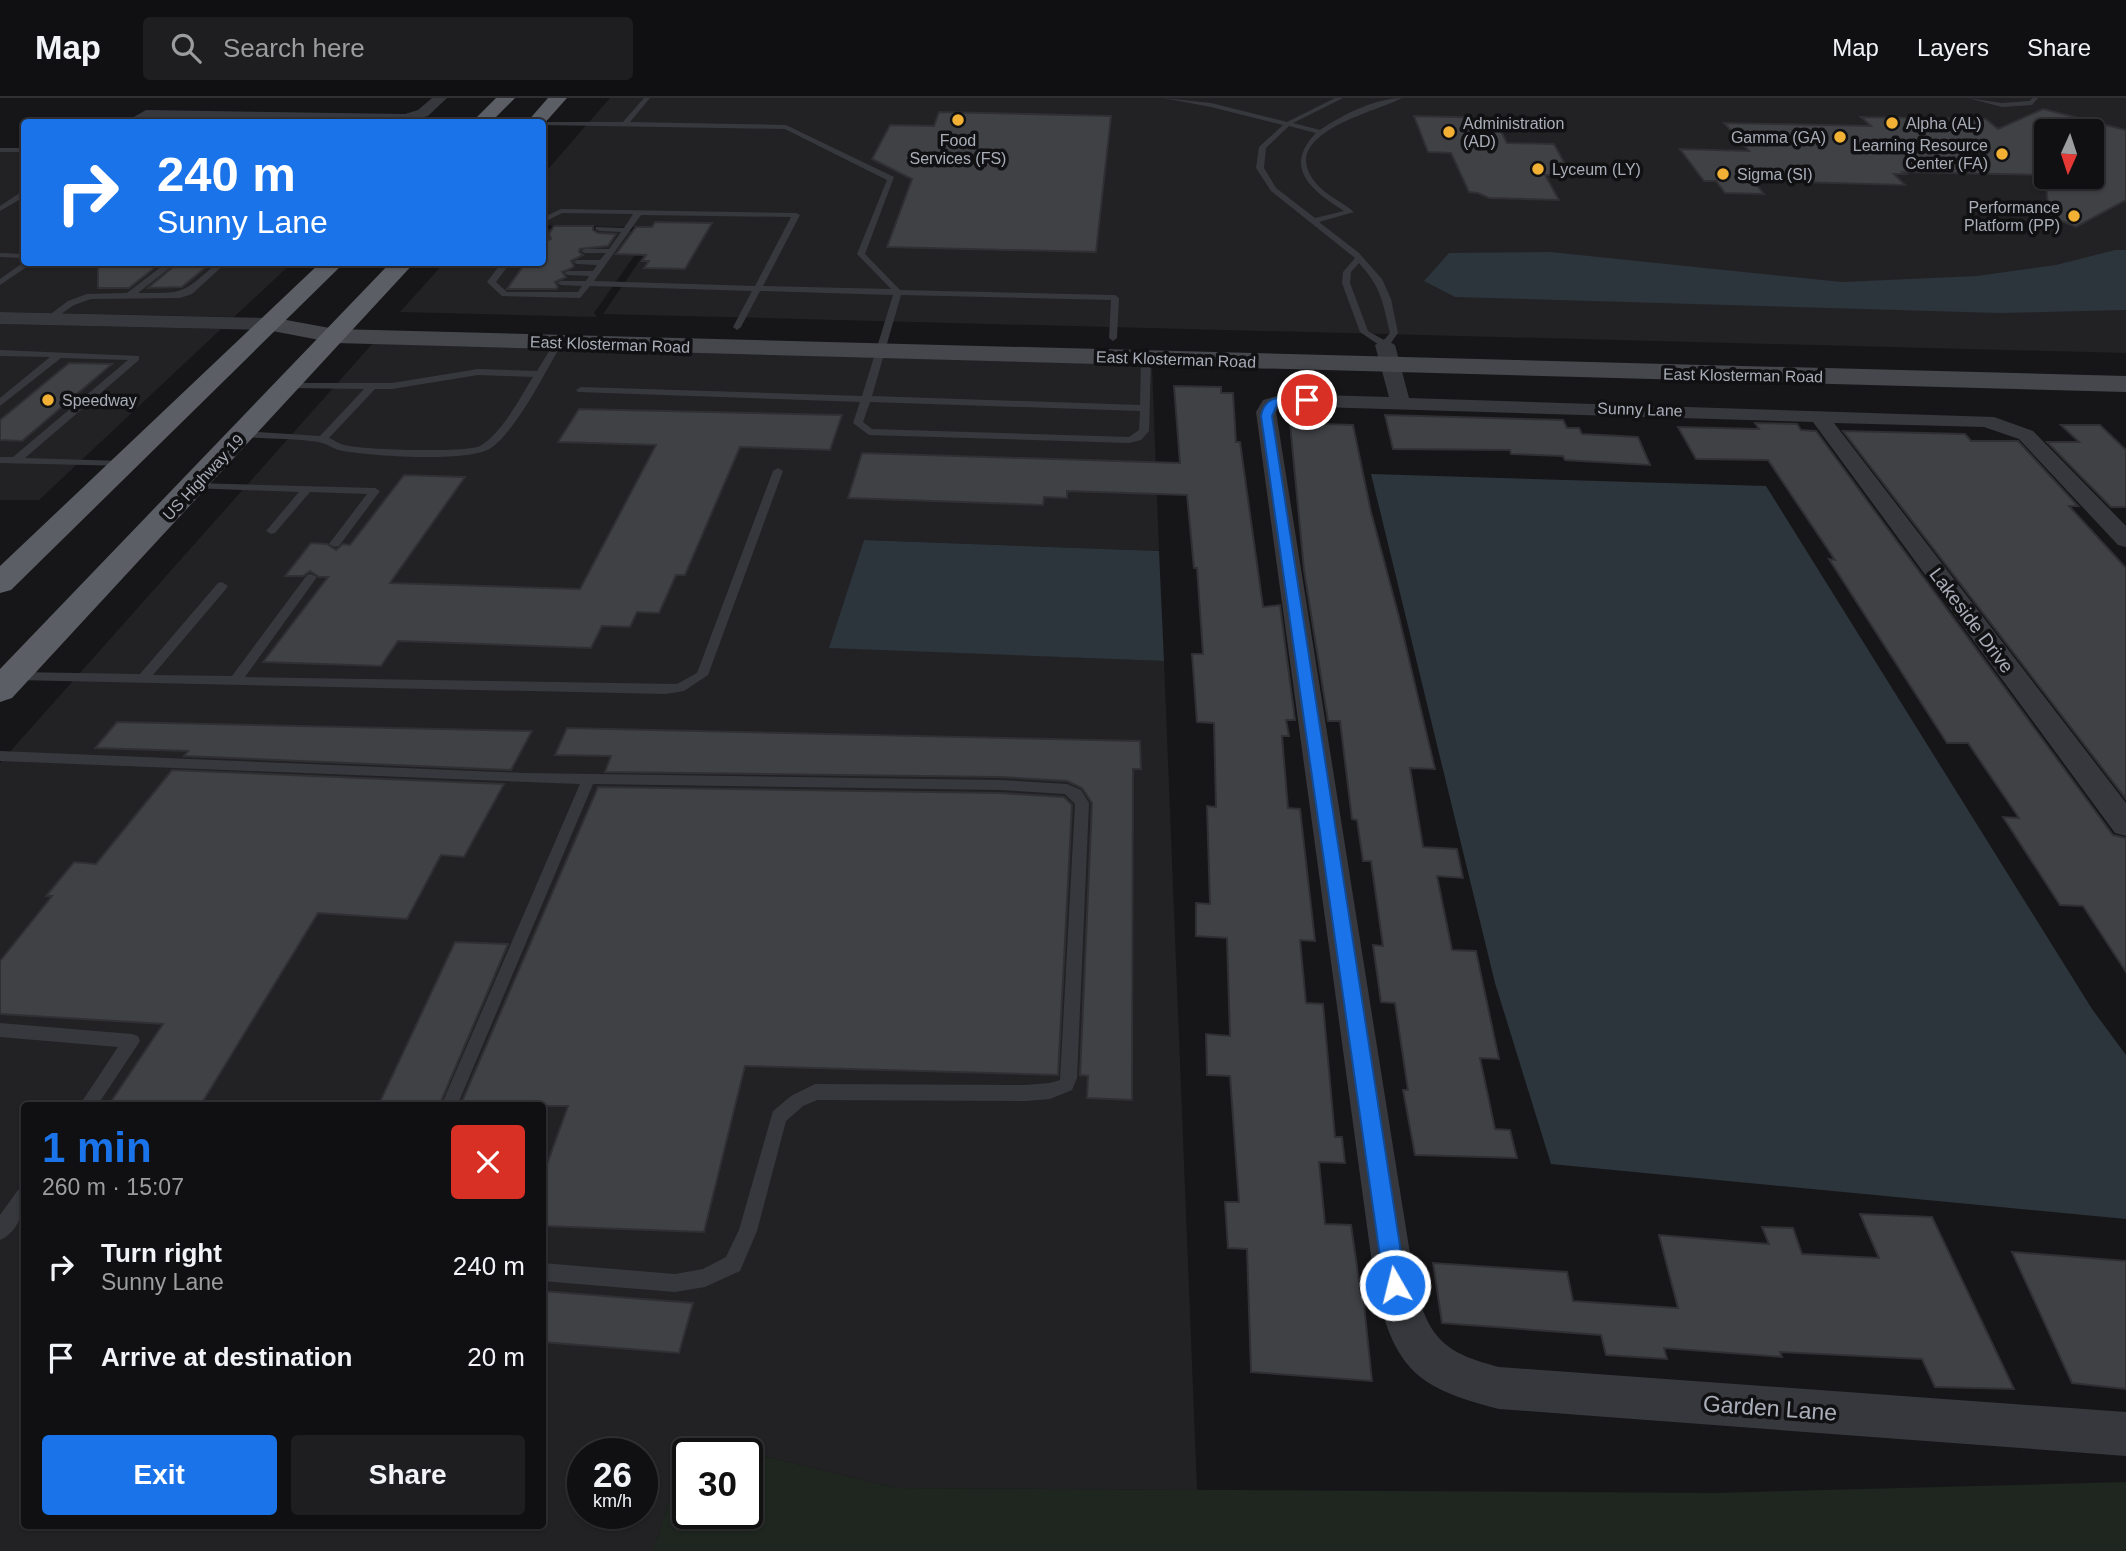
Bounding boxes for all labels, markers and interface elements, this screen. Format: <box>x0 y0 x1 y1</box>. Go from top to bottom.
search box <box>143 17 633 80</box>
text: Map <box>35 29 101 66</box>
icon: search <box>167 29 205 67</box>
text: Search here <box>223 33 365 63</box>
text: Map <box>1832 34 1879 61</box>
text: Layers <box>1917 34 1989 61</box>
text: Share <box>2027 34 2091 61</box>
marker: Food Services (FS) <box>950 112 966 128</box>
place label: Administration (AD) <box>1463 115 1564 150</box>
marker: Alpha (AL) <box>1884 115 1900 131</box>
place label: Alpha (AL) <box>1906 115 1982 132</box>
north arrow <box>2034 119 2104 189</box>
map controls <box>2034 119 2104 189</box>
marker: Administration (AD) <box>1441 124 1457 140</box>
place label: Gamma (GA) <box>1731 129 1826 146</box>
marker: Gamma (GA) <box>1832 129 1848 145</box>
place label: Food Services (FS) <box>910 132 1006 167</box>
place label: Learning Resource Center (FA) <box>1853 137 1988 172</box>
marker: Learning Resource Center (FA) <box>1994 146 2010 162</box>
icon: right <box>42 147 133 238</box>
text: 240 m <box>157 147 296 201</box>
marker: Lyceum (LY) <box>1530 161 1546 177</box>
place label: Lyceum (LY) <box>1552 161 1641 178</box>
marker: Sigma (SI) <box>1715 166 1731 182</box>
place label: Sigma (SI) <box>1737 166 1813 183</box>
place label: Performance Platform (PP) <box>1964 199 2060 234</box>
text: Sunny Lane <box>157 204 328 240</box>
marker: Performance Platform (PP) <box>2066 208 2082 224</box>
street label: East Klosterman Road <box>530 333 690 356</box>
street label: East Klosterman Road <box>1096 348 1256 371</box>
street label: East Klosterman Road <box>1663 366 1823 385</box>
pin <box>1277 370 1337 430</box>
icon: arrive <box>1288 381 1326 419</box>
marker: Speedway <box>40 392 56 408</box>
place label: Speedway <box>62 392 137 409</box>
street label: Sunny Lane <box>1597 400 1683 419</box>
street label: US Highway 19 <box>160 431 247 523</box>
street label: Lakeside Drive <box>1925 564 2018 677</box>
text: 1 min <box>42 1124 152 1171</box>
button: close <box>451 1125 525 1199</box>
text: 260 m · 15:07 <box>42 1174 184 1200</box>
text: Turn right <box>101 1238 222 1268</box>
icon: right <box>42 1248 80 1286</box>
position arrow <box>1358 1248 1432 1322</box>
text: 240 m <box>453 1251 525 1281</box>
text: Sunny Lane <box>101 1269 224 1295</box>
icon: arrive <box>42 1339 80 1377</box>
text: Arrive at destination <box>101 1342 352 1372</box>
text: 20 m <box>467 1342 525 1372</box>
street label: Garden Lane <box>1702 1390 1838 1426</box>
button: Exit <box>42 1435 277 1515</box>
button: Share <box>291 1435 525 1515</box>
speed limit sign: 30 <box>672 1438 763 1529</box>
text: 26 <box>593 1455 632 1494</box>
text: km/h <box>593 1491 632 1511</box>

